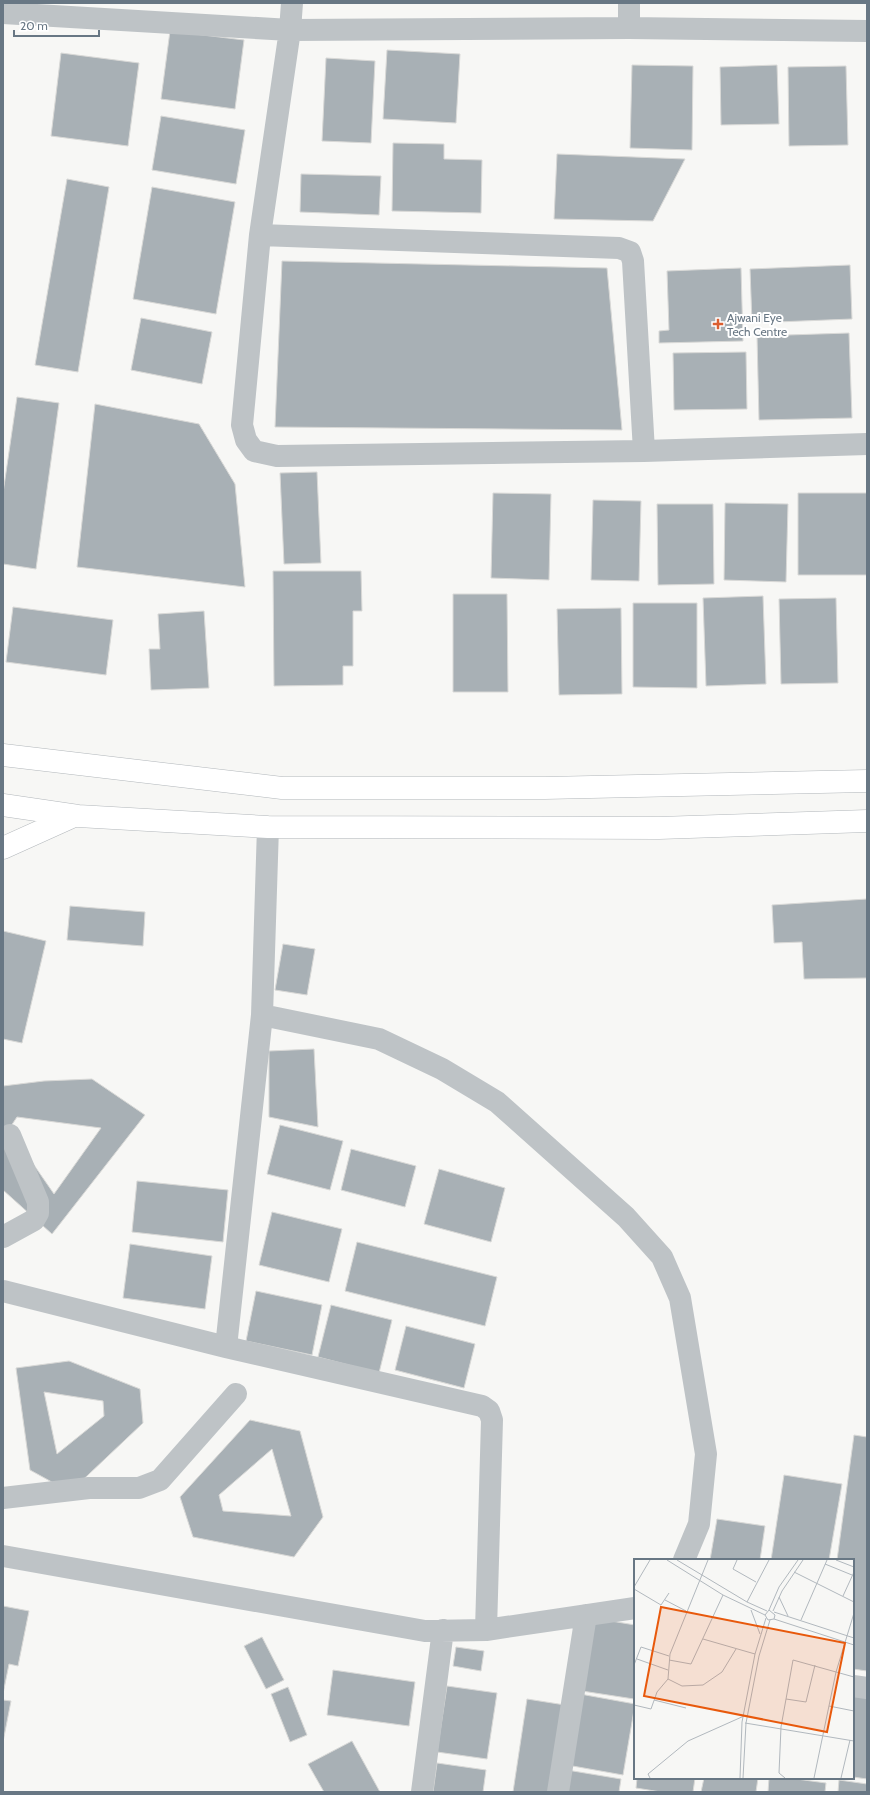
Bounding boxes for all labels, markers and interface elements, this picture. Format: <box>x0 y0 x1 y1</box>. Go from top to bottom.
scale bar <box>14 12 99 38</box>
text: 20 m <box>20 18 48 33</box>
place label: Ajwani Eye Tech Centre <box>727 310 787 339</box>
marker: Ajwani Eye Tech Centre <box>712 318 724 330</box>
inset map <box>634 1559 854 1779</box>

